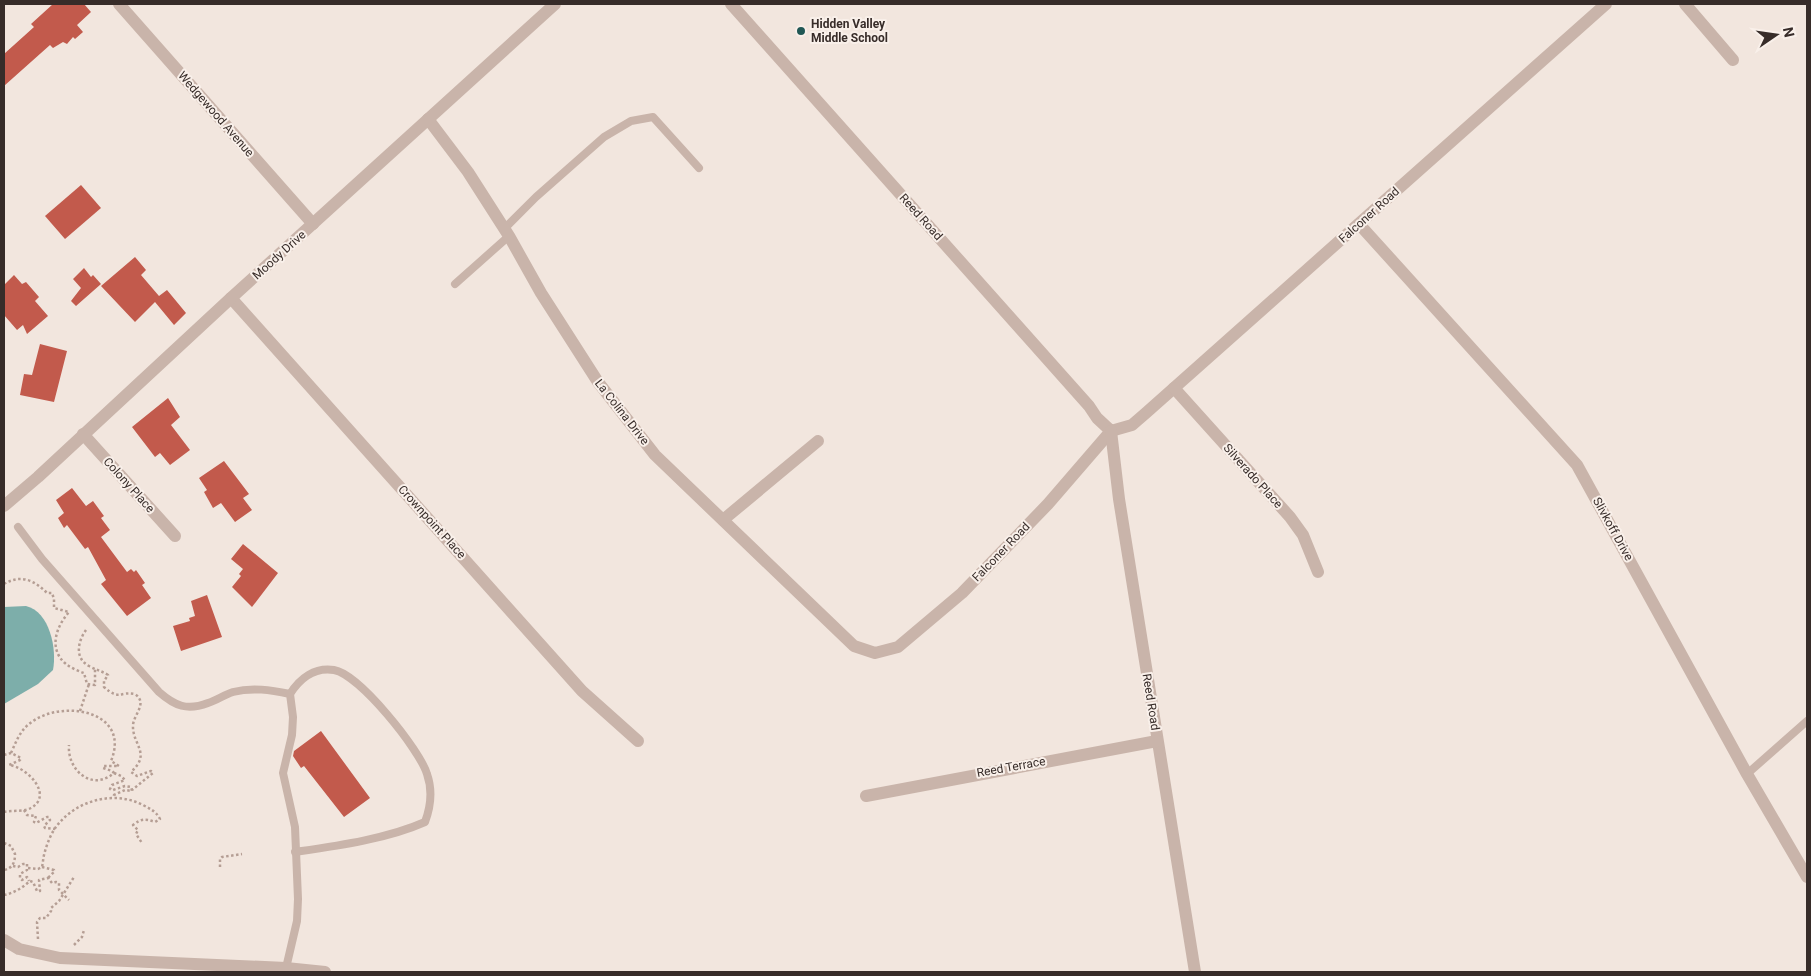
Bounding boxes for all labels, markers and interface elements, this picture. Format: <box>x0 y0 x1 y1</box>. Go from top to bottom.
north arrow <box>1751 10 1801 60</box>
place label: Hidden Valley Middle School <box>811 17 888 45</box>
marker: Hidden Valley Middle School <box>795 25 807 37</box>
text: N <box>1780 25 1798 39</box>
street label: Wedgewood Avenue <box>175 69 257 159</box>
street label: Falconer Road <box>1336 184 1402 246</box>
street label: Reed Road <box>897 191 945 243</box>
street label: Moody Drive <box>250 228 308 282</box>
street label: La Colina Drive <box>592 376 652 448</box>
street label: Silverado Place <box>1220 441 1286 511</box>
street label: Colony Place <box>101 455 157 515</box>
street label: Crownpoint Place <box>395 482 469 562</box>
street label: Slivkoff Drive <box>1590 495 1636 563</box>
street label: Falconer Road <box>969 520 1033 584</box>
street label: Reed Road <box>1140 673 1162 731</box>
street label: Reed Terrace <box>975 754 1047 780</box>

